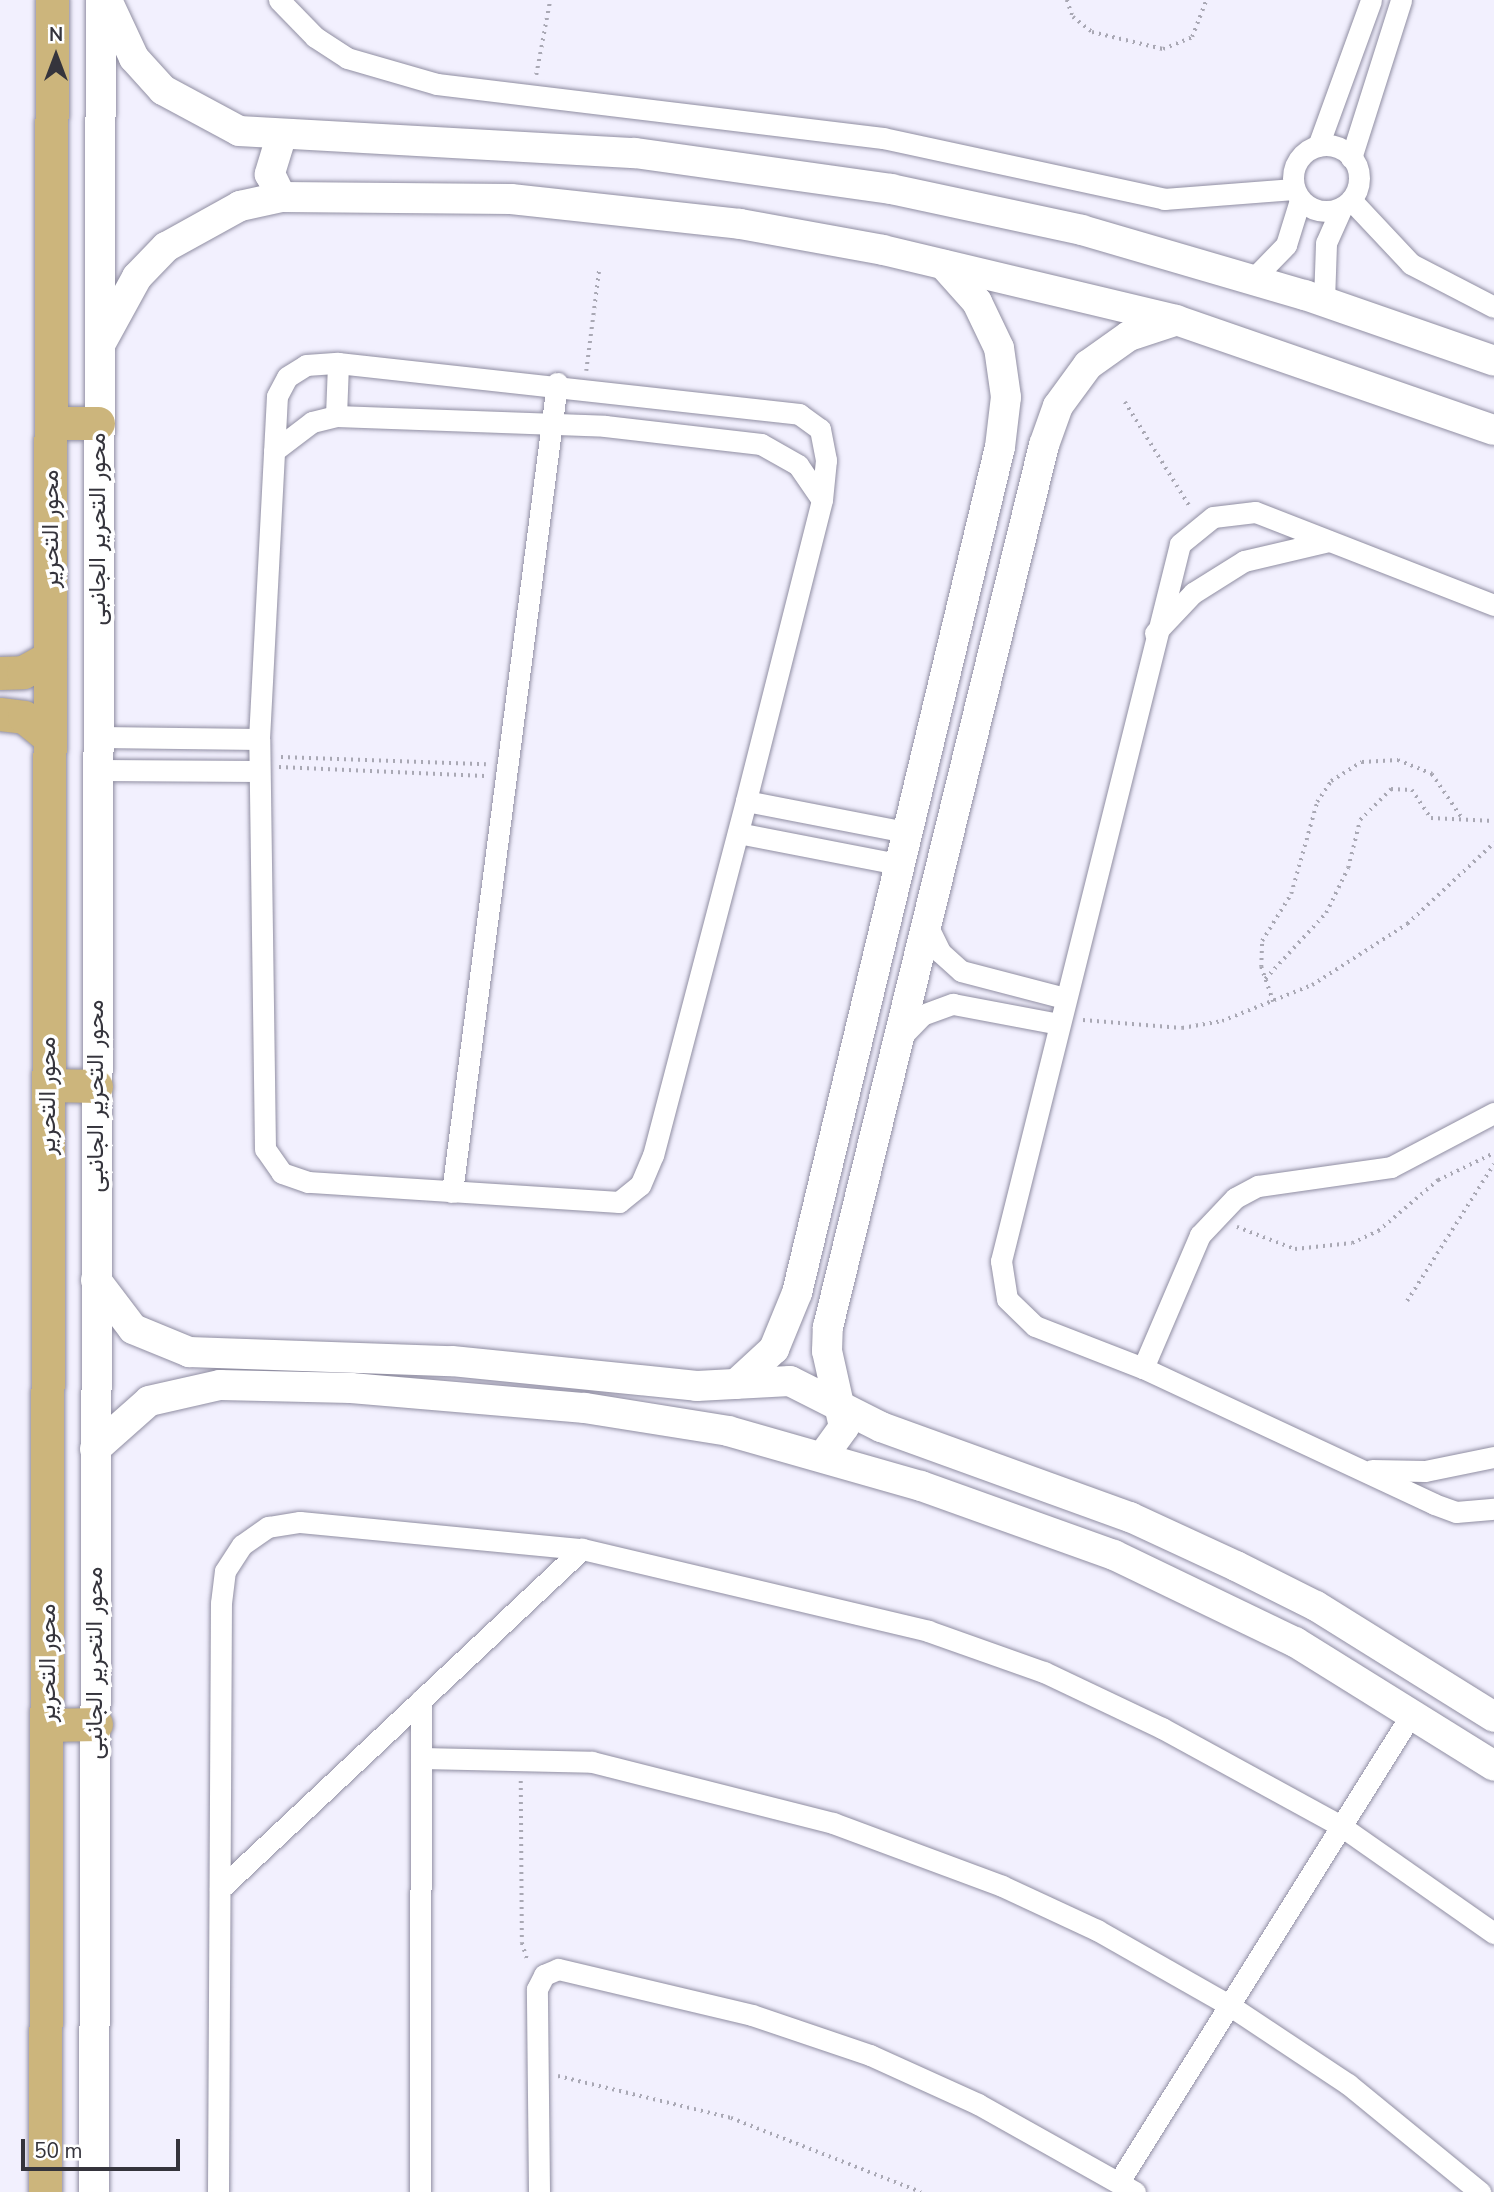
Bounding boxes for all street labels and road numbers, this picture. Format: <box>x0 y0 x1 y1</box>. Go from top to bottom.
street label: محور التحرير الجانبى <box>84 433 112 625</box>
street label: محور التحرير <box>37 470 65 588</box>
street label: محور التحرير الجانبى <box>82 1000 110 1192</box>
street label: محور التحرير <box>34 1037 62 1155</box>
street label: محور التحرير الجانبى <box>81 1567 109 1759</box>
street label: محور التحرير <box>34 1604 62 1722</box>

